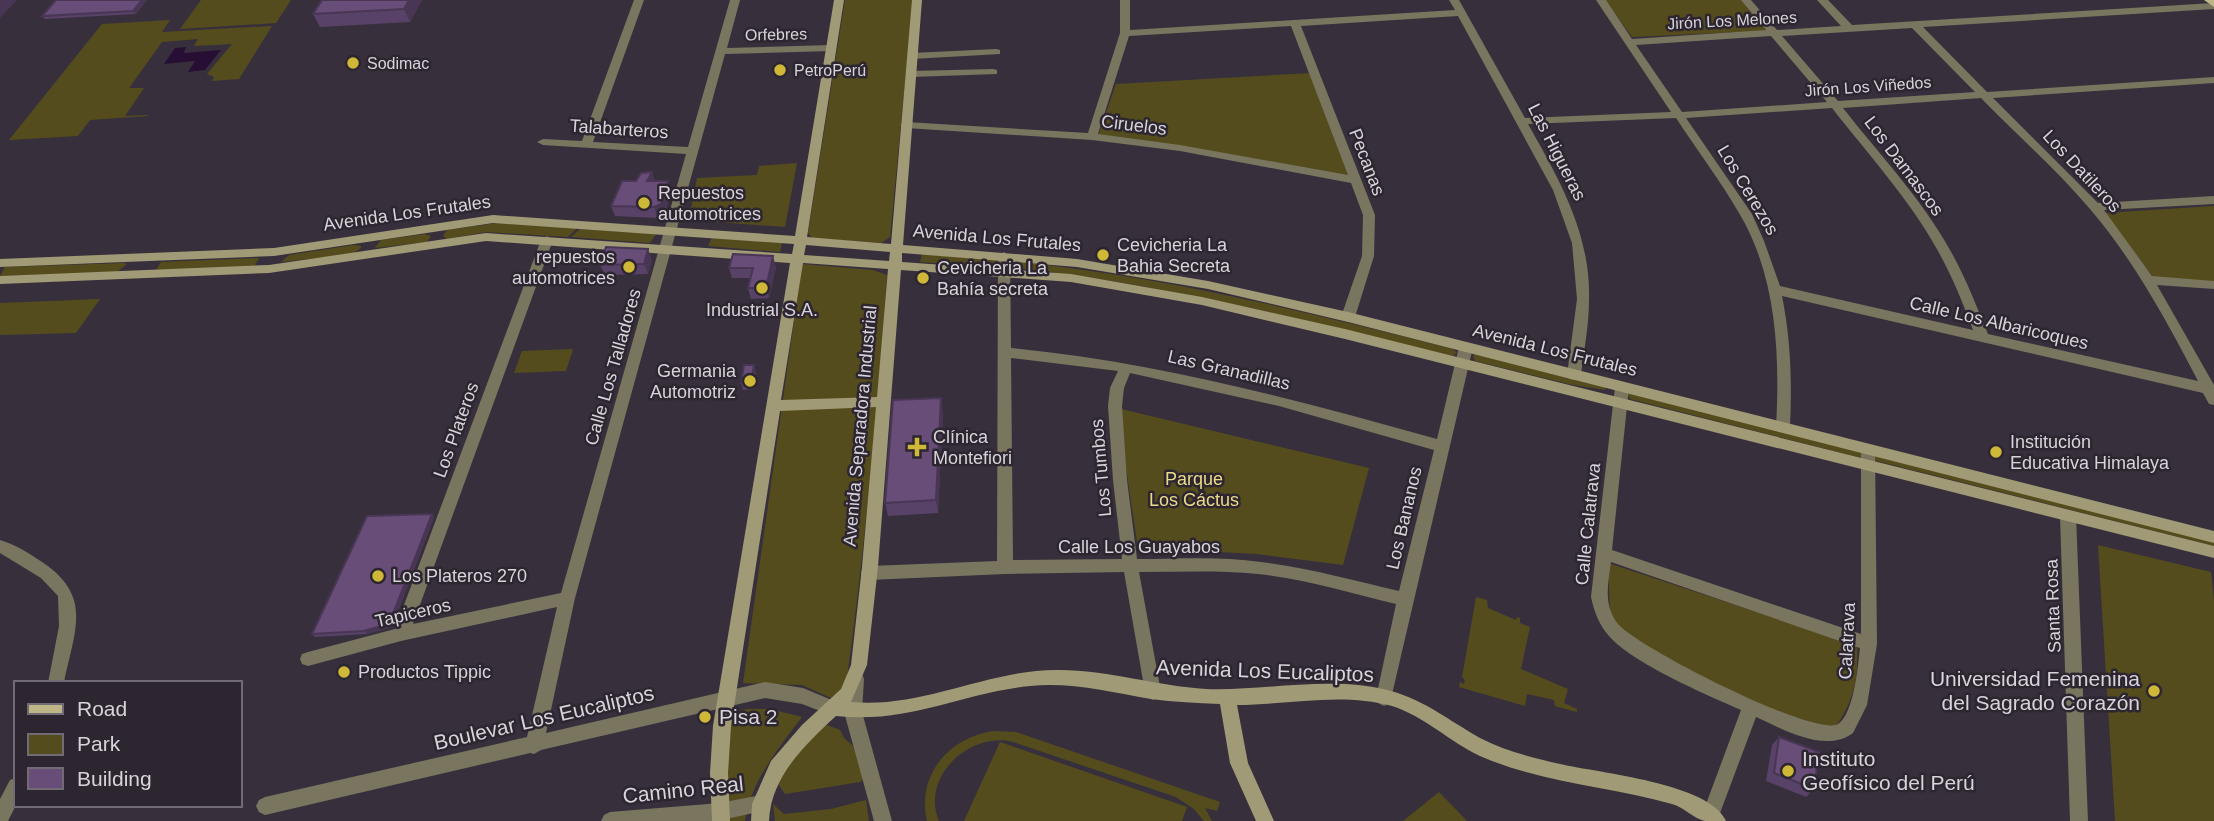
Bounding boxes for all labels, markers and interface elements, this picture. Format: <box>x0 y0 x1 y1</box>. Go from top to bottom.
street label: Jirón Los Melones <box>1667 9 1797 32</box>
street label: Orfebres <box>745 25 807 44</box>
marker: Sodimac <box>345 55 361 71</box>
place label: Sodimac <box>367 55 429 72</box>
marker: PetroPerú <box>772 62 788 78</box>
place label: PetroPerú <box>794 62 866 79</box>
street label: Jirón Los Viñedos <box>1804 74 1932 99</box>
street label: Las Higueras <box>1524 100 1590 204</box>
street label: Ciruelos <box>1100 111 1168 139</box>
street label: Los Damascos <box>1860 112 1948 220</box>
street label: Talabarteros <box>569 116 669 142</box>
street label: Pecanas <box>1345 126 1389 198</box>
street label: Los Datileros <box>2039 126 2125 216</box>
street label: Los Cerezos <box>1713 142 1783 238</box>
place label: Repuestos automotrices <box>658 183 761 224</box>
street label: Avenida Los Frutales <box>322 191 492 235</box>
marker: Repuestos automotrices <box>636 195 652 211</box>
street label: Avenida Los Frutales <box>912 221 1082 255</box>
place label: Cevicheria La Bahia Secreta <box>1117 235 1231 276</box>
place label: repuestos automotrices <box>512 247 615 288</box>
marker: Cevicheria La Bahia Secreta <box>1095 247 1111 263</box>
place label: Cevicheria La Bahía secreta <box>937 258 1049 299</box>
marker: repuestos automotrices <box>621 259 637 275</box>
marker: Cevicheria La Bahía secreta <box>915 270 931 286</box>
marker: Industrial S.A. <box>754 280 770 296</box>
street label: Calle Los Talladores <box>581 286 645 448</box>
street label: Calle Los Albaricoques <box>1908 293 2090 353</box>
place label: Industrial S.A. <box>706 300 818 320</box>
street label: Avenida Separadora Industrial <box>839 305 881 547</box>
street label: Avenida Los Frutales <box>1471 320 1639 380</box>
street label: Las Granadillas <box>1166 346 1292 394</box>
place label: Germania Automotriz <box>650 361 737 402</box>
marker: Germania Automotriz <box>742 373 758 389</box>
street label: Los Plateros <box>429 380 483 480</box>
street label: Los Tumbos <box>1087 418 1115 518</box>
place label: Clínica Montefiori <box>933 427 1012 468</box>
place label: Institución Educativa Himalaya <box>2010 432 2170 473</box>
marker: Clínica Montefiori <box>907 437 927 457</box>
marker: Institución Educativa Himalaya <box>1988 444 2004 460</box>
street label: Calle Calatrava <box>1572 461 1604 586</box>
street label: Los Bananos <box>1382 465 1426 571</box>
park label: Parque Los Cáctus <box>1149 469 1239 510</box>
street label: Calle Los Guayabos <box>1058 537 1220 557</box>
street label: Santa Rosa <box>2041 558 2065 653</box>
place label: Los Plateros 270 <box>392 566 527 586</box>
marker: Los Plateros 270 <box>370 568 386 584</box>
street label: Tapiceros <box>373 595 453 631</box>
street label: Calatrava <box>1835 601 1859 680</box>
street label: Avenida Los Eucaliptos <box>1156 655 1374 686</box>
place label: Productos Tippic <box>358 662 491 682</box>
marker: Productos Tippic <box>336 664 352 680</box>
place label: Universidad Femenina del Sagrado Corazón <box>1930 667 2140 714</box>
legend <box>14 681 242 807</box>
street label: Boulevar Los Eucaliptos <box>432 681 656 754</box>
marker: Universidad Femenina del Sagrado Corazón <box>2146 683 2162 699</box>
text: Road <box>77 697 127 720</box>
place label: Pisa 2 <box>719 705 777 728</box>
marker: Pisa 2 <box>697 709 713 725</box>
text: Park <box>77 732 121 755</box>
place label: Instituto Geofísico del Perú <box>1802 747 1975 794</box>
marker: Instituto Geofísico del Perú <box>1780 763 1796 779</box>
text: Building <box>77 767 152 790</box>
street label: Camino Real <box>621 772 745 807</box>

